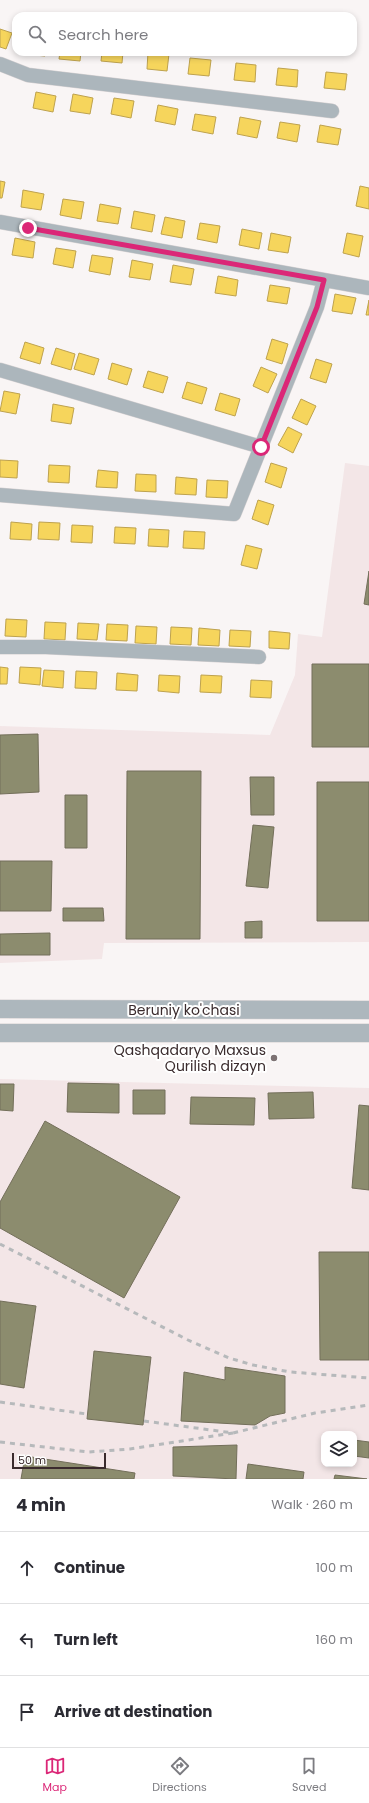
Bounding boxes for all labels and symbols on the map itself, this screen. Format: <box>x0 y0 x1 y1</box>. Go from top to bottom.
route end <box>19 219 37 237</box>
route start <box>252 438 270 456</box>
street label: Beruniy ko'chasi <box>128 1000 240 1020</box>
place label: Qashqadaryo Maxsus Qurilish dizayn <box>114 1040 266 1076</box>
marker: Qashqadaryo Maxsus Qurilish dizayn <box>269 1053 279 1063</box>
scale bar <box>12 1451 106 1470</box>

